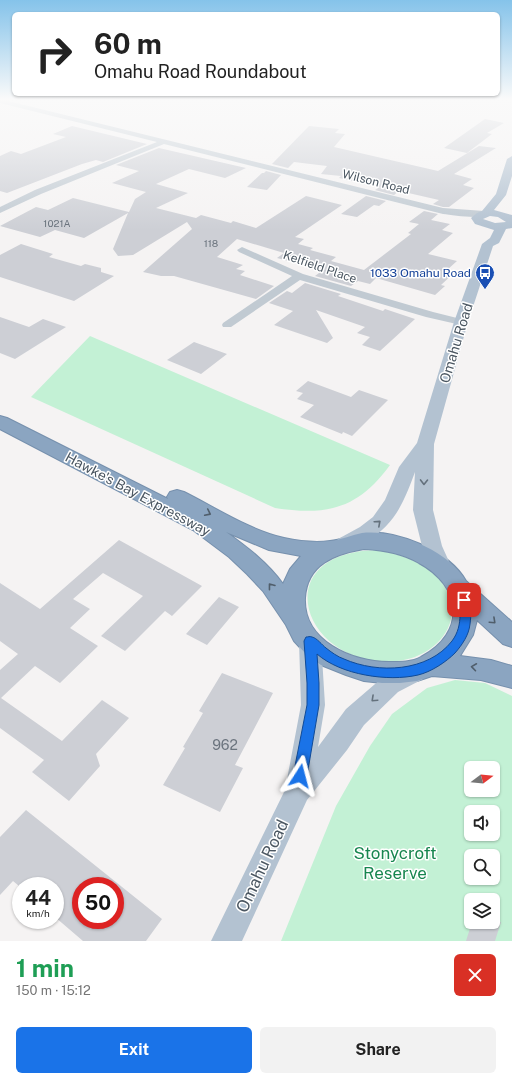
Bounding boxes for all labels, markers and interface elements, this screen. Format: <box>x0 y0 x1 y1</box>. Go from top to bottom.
text: 60 m <box>94 27 162 60</box>
icon: right <box>28 28 80 80</box>
text: Omahu Road Roundabout <box>94 61 307 82</box>
street label: Wilson Road <box>341 167 411 197</box>
house number: 1021A <box>43 217 71 229</box>
house number: 118 <box>204 237 218 249</box>
street label: Kelfield Place <box>281 248 359 286</box>
bus stop icon: 1033 Omahu Road <box>474 262 496 290</box>
place label: 1033 Omahu Road <box>370 266 471 280</box>
street label: Omahu Road <box>436 301 476 385</box>
street label: Hawke's Bay Expressway <box>63 449 214 539</box>
one-way arrow <box>420 479 428 485</box>
one-way arrow <box>204 508 211 516</box>
one-way arrow <box>373 521 380 528</box>
pin <box>447 583 481 617</box>
one-way arrow <box>269 584 276 591</box>
icon: arrive <box>453 589 475 611</box>
one-way arrow <box>488 616 496 623</box>
one-way arrow <box>471 663 477 672</box>
one-way arrow <box>371 695 379 702</box>
house number: 962 <box>212 737 238 753</box>
position arrow <box>279 755 321 797</box>
north arrow <box>464 761 500 797</box>
map controls <box>464 761 500 929</box>
button: sound <box>464 805 500 841</box>
street label: Omahu Road <box>232 816 292 916</box>
park label: Stonycroft Reserve <box>353 843 437 883</box>
button: search <box>464 849 500 885</box>
speed limit sign: 50 <box>72 877 124 929</box>
text: 44 <box>25 886 51 910</box>
button: layers <box>464 893 500 929</box>
text: km/h <box>26 907 50 919</box>
text: 1 min <box>16 954 74 982</box>
button: close <box>454 954 496 996</box>
text: 150 m · 15:12 <box>16 983 91 998</box>
button: Exit <box>16 1027 252 1073</box>
button: Share <box>260 1027 496 1073</box>

